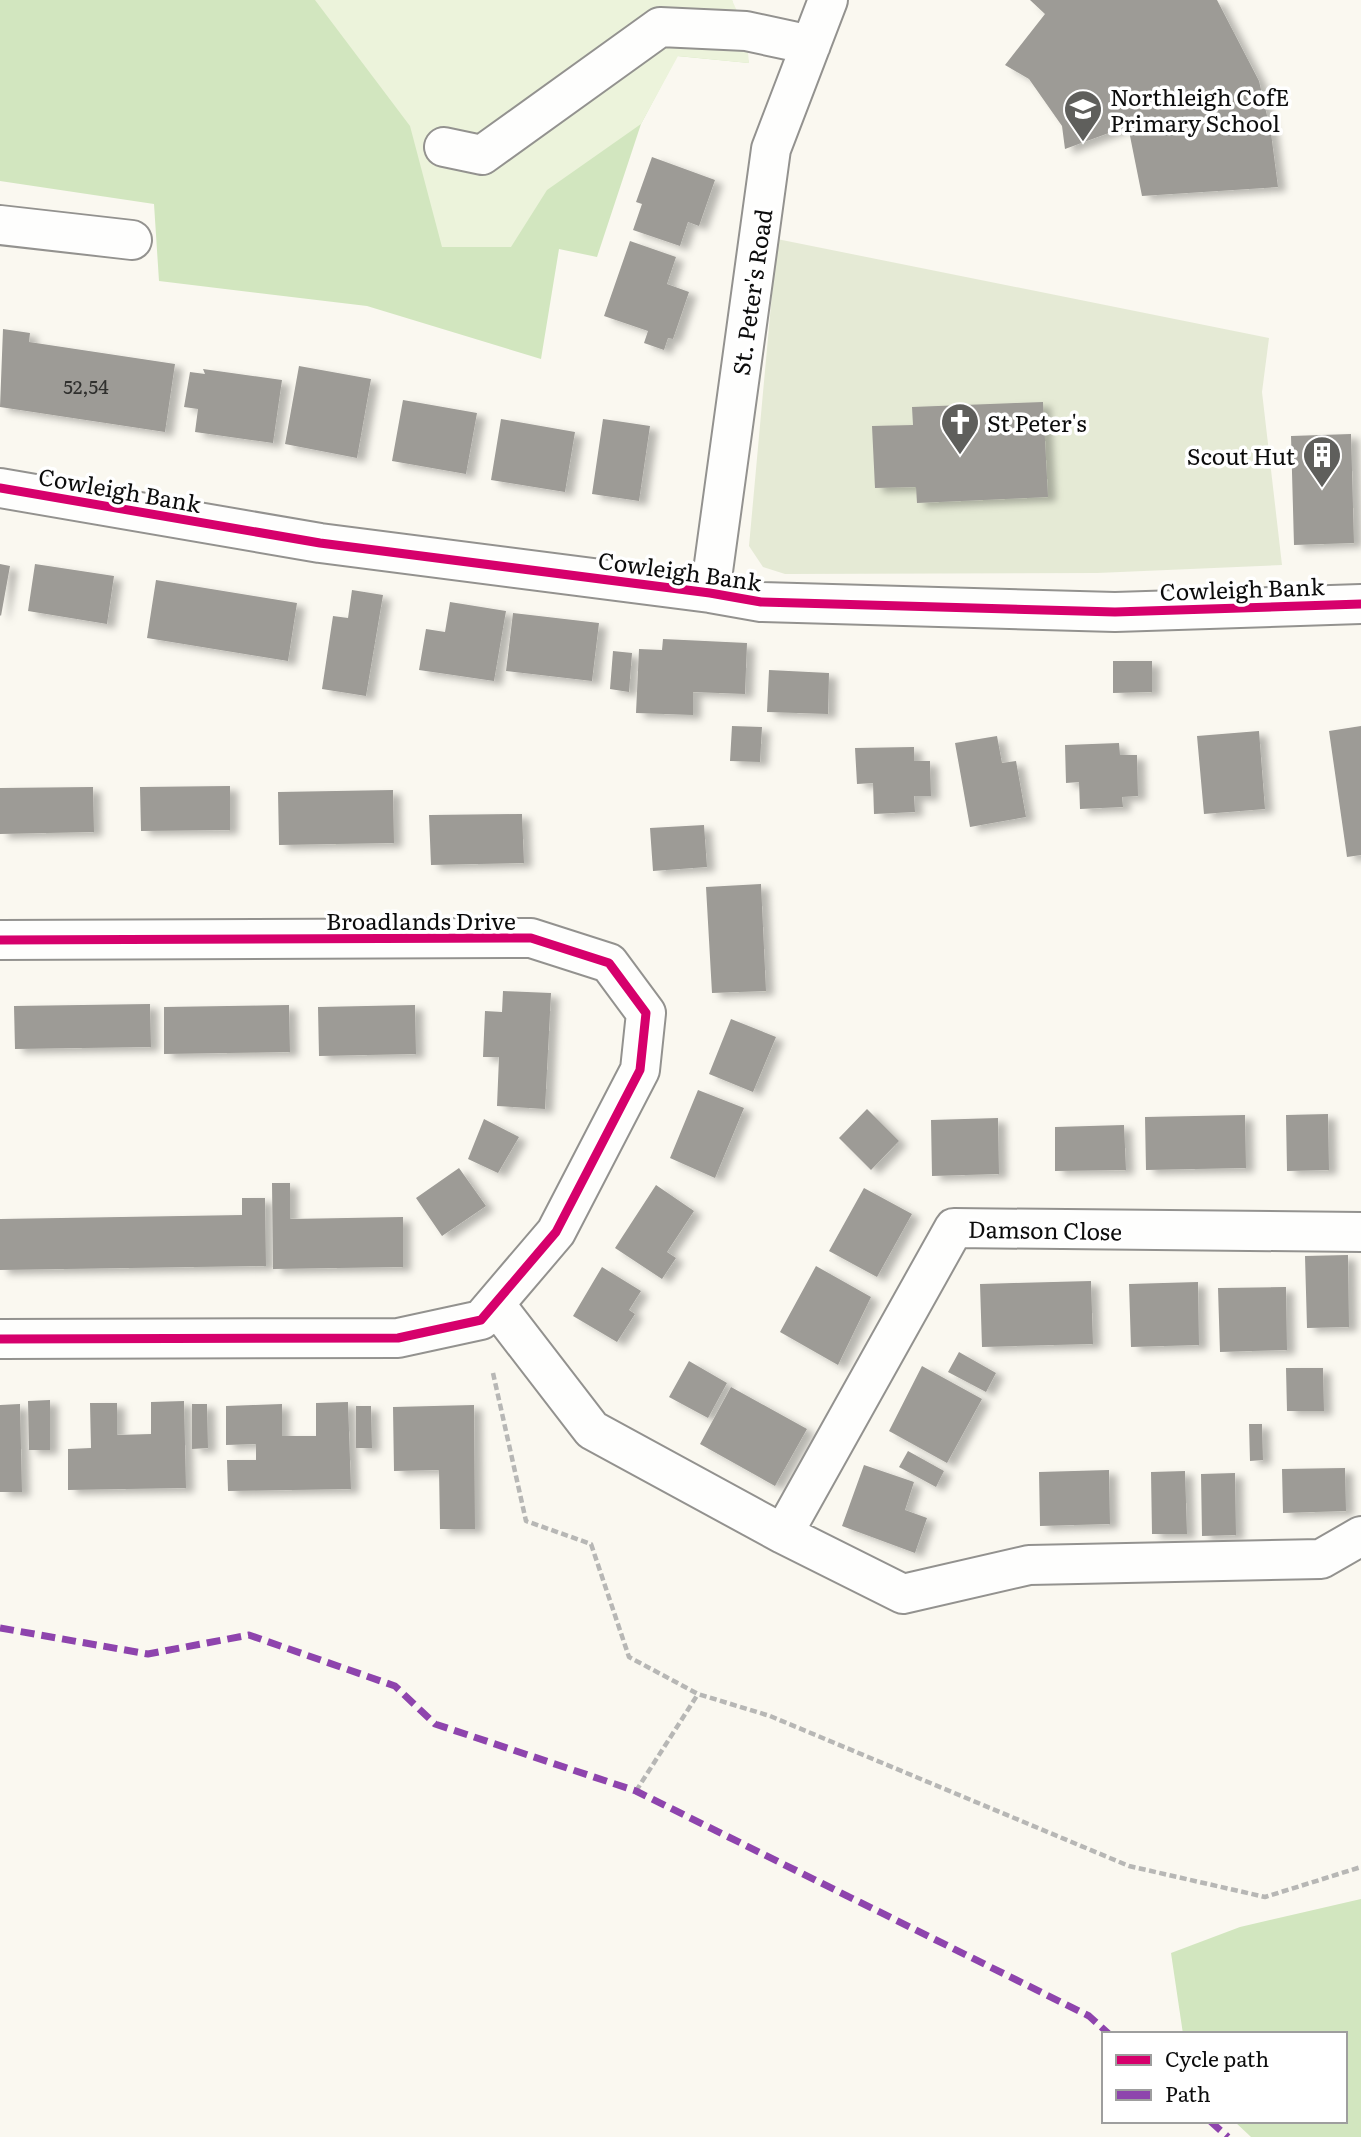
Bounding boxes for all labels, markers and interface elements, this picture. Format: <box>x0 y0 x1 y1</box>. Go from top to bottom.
place label: Northleigh CofE Primary School <box>1110 79 1289 139</box>
school or university icon: Northleigh CofE Primary School <box>1062 88 1104 143</box>
street label: St. Peter's Road <box>722 207 780 377</box>
house number: 52,54 <box>63 372 109 400</box>
church icon: St Peter's <box>939 401 981 456</box>
place label: St Peter's <box>987 405 1087 439</box>
building icon: Scout Hut <box>1301 434 1343 489</box>
place label: Scout Hut <box>1187 438 1296 472</box>
street label: Cowleigh Bank <box>36 458 205 520</box>
street label: Cowleigh Bank <box>596 542 765 598</box>
street label: Cowleigh Bank <box>1159 568 1326 608</box>
street label: Broadlands Drive <box>326 903 516 937</box>
street label: Damson Close <box>968 1211 1122 1247</box>
legend <box>1102 2032 1347 2123</box>
text: Cycle path <box>1165 2042 1269 2073</box>
text: Path <box>1165 2077 1211 2108</box>

